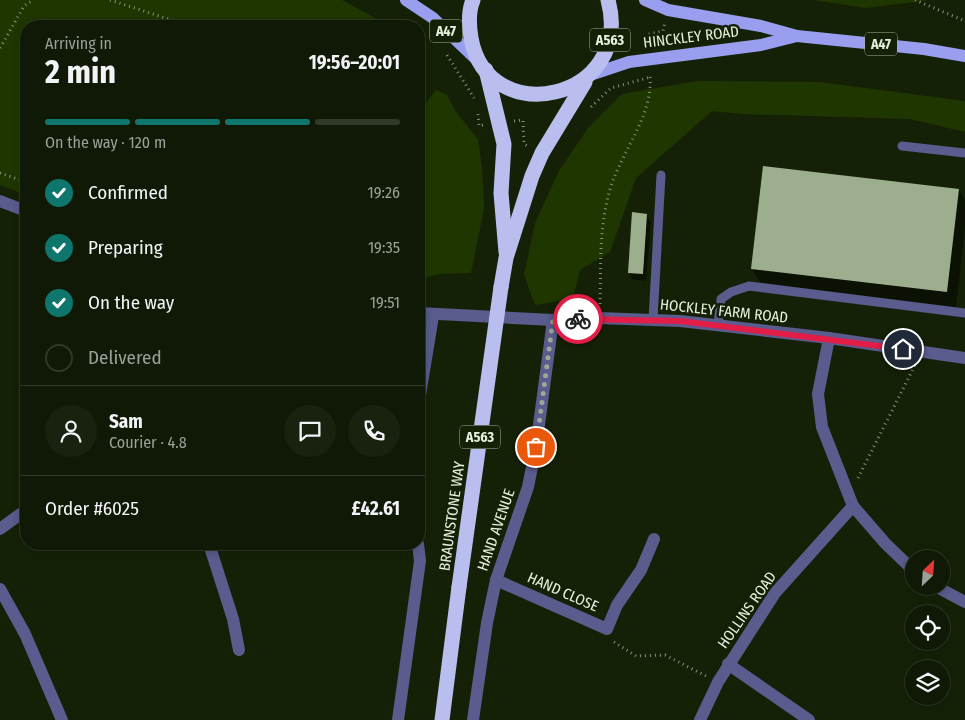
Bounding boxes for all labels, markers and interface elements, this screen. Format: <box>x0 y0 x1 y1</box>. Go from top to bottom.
road number: A47 <box>430 20 462 42</box>
street label: HINCKLEY ROAD <box>642 22 740 52</box>
road number: A563 <box>590 28 630 52</box>
road number: A47 <box>865 33 897 56</box>
text: Arriving in <box>45 34 112 53</box>
text: 19:56–20:01 <box>309 51 400 74</box>
text: 2 min <box>45 53 116 91</box>
text: On the way · 120 m <box>45 133 166 152</box>
icon: check <box>45 179 73 207</box>
text: Confirmed <box>88 181 168 204</box>
text: 19:26 <box>368 183 400 202</box>
icon: check <box>45 234 73 262</box>
text: Preparing <box>88 236 163 259</box>
text: 19:35 <box>368 238 400 257</box>
icon: check <box>45 289 73 317</box>
text: On the way <box>88 291 174 314</box>
text: 19:51 <box>370 293 400 312</box>
courier <box>553 294 603 344</box>
street label: HOCKLEY FARM ROAD <box>659 295 789 327</box>
icon: bike <box>564 305 592 333</box>
pin <box>882 328 924 370</box>
icon: home <box>889 335 917 363</box>
text: Delivered <box>88 346 162 369</box>
button: person <box>45 405 97 457</box>
button: chat <box>284 405 336 457</box>
button: phone <box>348 405 400 457</box>
text: Sam <box>109 410 143 433</box>
road number: A563 <box>460 426 500 448</box>
pin <box>515 426 557 468</box>
text: Courier · 4.8 <box>109 433 187 452</box>
icon: bag <box>522 433 550 461</box>
street label: BRAUNSTONE WAY <box>435 460 469 572</box>
street label: HAND AVENUE <box>474 487 518 573</box>
text: Order #6025 <box>45 497 139 520</box>
text: £42.61 <box>352 497 400 520</box>
north arrow <box>905 550 950 595</box>
map controls <box>905 550 950 705</box>
street label: HAND CLOSE <box>525 568 601 616</box>
street label: HOLLINS ROAD <box>714 568 780 652</box>
button: locate <box>905 605 950 650</box>
button: layers <box>905 660 950 705</box>

